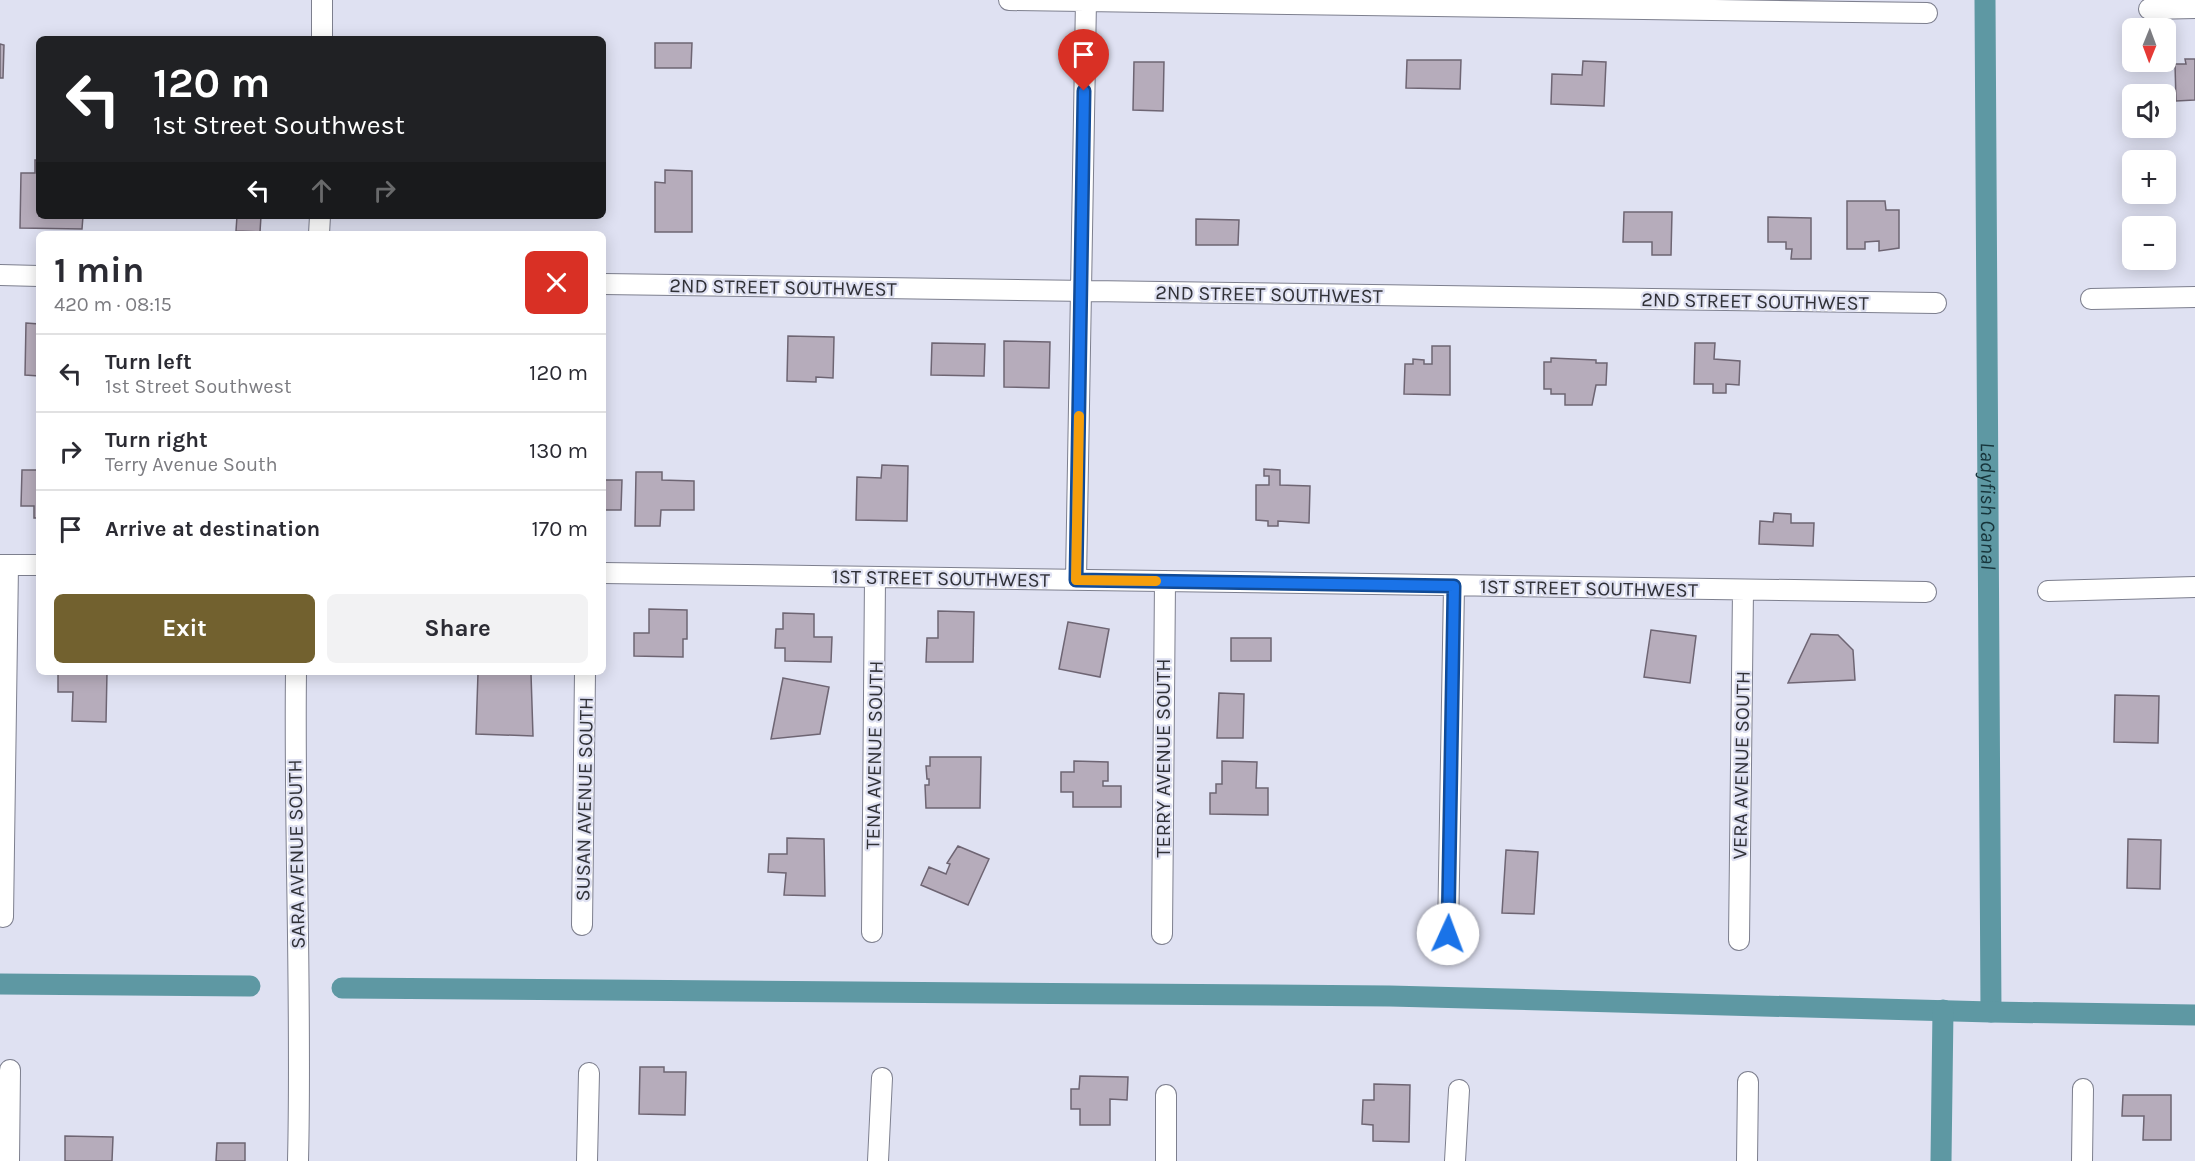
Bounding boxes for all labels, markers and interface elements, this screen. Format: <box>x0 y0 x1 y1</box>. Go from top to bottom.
north arrow <box>2122 18 2176 72</box>
map controls <box>2122 18 2176 270</box>
pin <box>1058 29 1109 91</box>
icon: arrive <box>1067 38 1100 71</box>
text: 120 m <box>153 58 270 108</box>
icon: left <box>54 60 132 138</box>
button: sound <box>2122 84 2176 138</box>
text: 1st Street Southwest <box>153 109 405 141</box>
button: + <box>2122 150 2176 204</box>
icon: left <box>242 174 275 207</box>
icon: ahead <box>305 174 338 207</box>
icon: right <box>368 174 401 207</box>
button: − <box>2122 216 2176 270</box>
text: 1 min <box>54 249 144 291</box>
button: close <box>525 251 588 314</box>
street label: 2ND STREET SOUTHWEST <box>669 274 897 301</box>
street label: 2ND STREET SOUTHWEST <box>1155 281 1383 308</box>
street label: 2ND STREET SOUTHWEST <box>1641 288 1869 315</box>
text: 420 m · 08:15 <box>54 293 172 316</box>
text: Turn left <box>105 349 192 375</box>
icon: left <box>54 357 87 390</box>
text: 120 m <box>529 360 588 386</box>
text: 1st Street Southwest <box>105 375 292 398</box>
text: Turn right <box>105 427 208 453</box>
icon: right <box>54 435 87 468</box>
text: 130 m <box>529 438 588 464</box>
water label: Ladyfish Canal <box>1976 442 2000 570</box>
text: Terry Avenue South <box>105 453 278 476</box>
icon: arrive <box>54 513 87 546</box>
text: Arrive at destination <box>105 516 320 542</box>
text: 170 m <box>532 516 588 542</box>
street label: 1ST STREET SOUTHWEST <box>832 565 1050 592</box>
street label: 1ST STREET SOUTHWEST <box>1480 575 1698 602</box>
button: Exit <box>54 594 315 663</box>
button: Share <box>327 594 588 663</box>
street label: TERRY AVENUE SOUTH <box>1152 658 1175 858</box>
street label: TENA AVENUE SOUTH <box>861 660 888 850</box>
street label: VERA AVENUE SOUTH <box>1728 671 1755 859</box>
street label: SUSAN AVENUE SOUTH <box>571 696 598 902</box>
street label: SARA AVENUE SOUTH <box>283 759 310 949</box>
position arrow <box>1416 902 1480 966</box>

